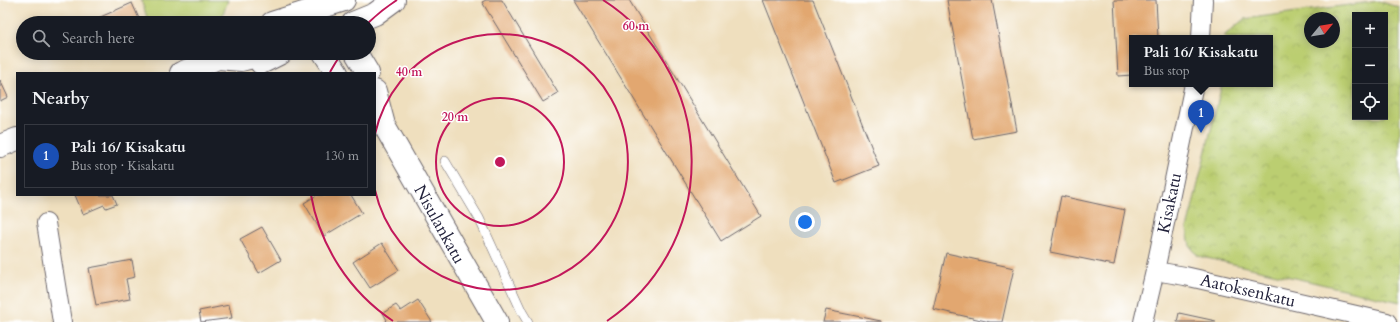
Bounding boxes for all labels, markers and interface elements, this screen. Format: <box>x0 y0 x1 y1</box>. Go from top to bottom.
north arrow <box>1304 12 1340 48</box>
map controls <box>1352 12 1388 120</box>
button: + <box>1352 12 1388 48</box>
search box <box>16 16 376 60</box>
text: 60 m <box>623 18 650 34</box>
icon: search <box>30 27 52 49</box>
text: Search here <box>62 28 135 48</box>
popup <box>1129 35 1273 87</box>
text: Pali 16/ Kisakatu <box>1144 42 1258 62</box>
button: − <box>1352 48 1388 84</box>
text: Bus stop <box>1144 62 1190 80</box>
text: 40 m <box>396 64 423 80</box>
button: locate <box>1352 84 1388 120</box>
text: Nearby <box>32 87 89 110</box>
pin: 1 <box>1188 100 1214 133</box>
text: 20 m <box>442 109 469 125</box>
text: Pali 16/ Kisakatu <box>71 137 186 157</box>
text: 1 <box>43 147 49 165</box>
text: 130 m <box>325 147 359 165</box>
centre of rings <box>493 155 507 169</box>
text: Bus stop · Kisakatu <box>71 157 175 175</box>
street label: Kisakatu <box>1152 171 1187 236</box>
street label: Nisulankatu <box>408 181 471 268</box>
your location <box>795 212 815 232</box>
street label: Aatoksenkatu <box>1198 268 1298 313</box>

